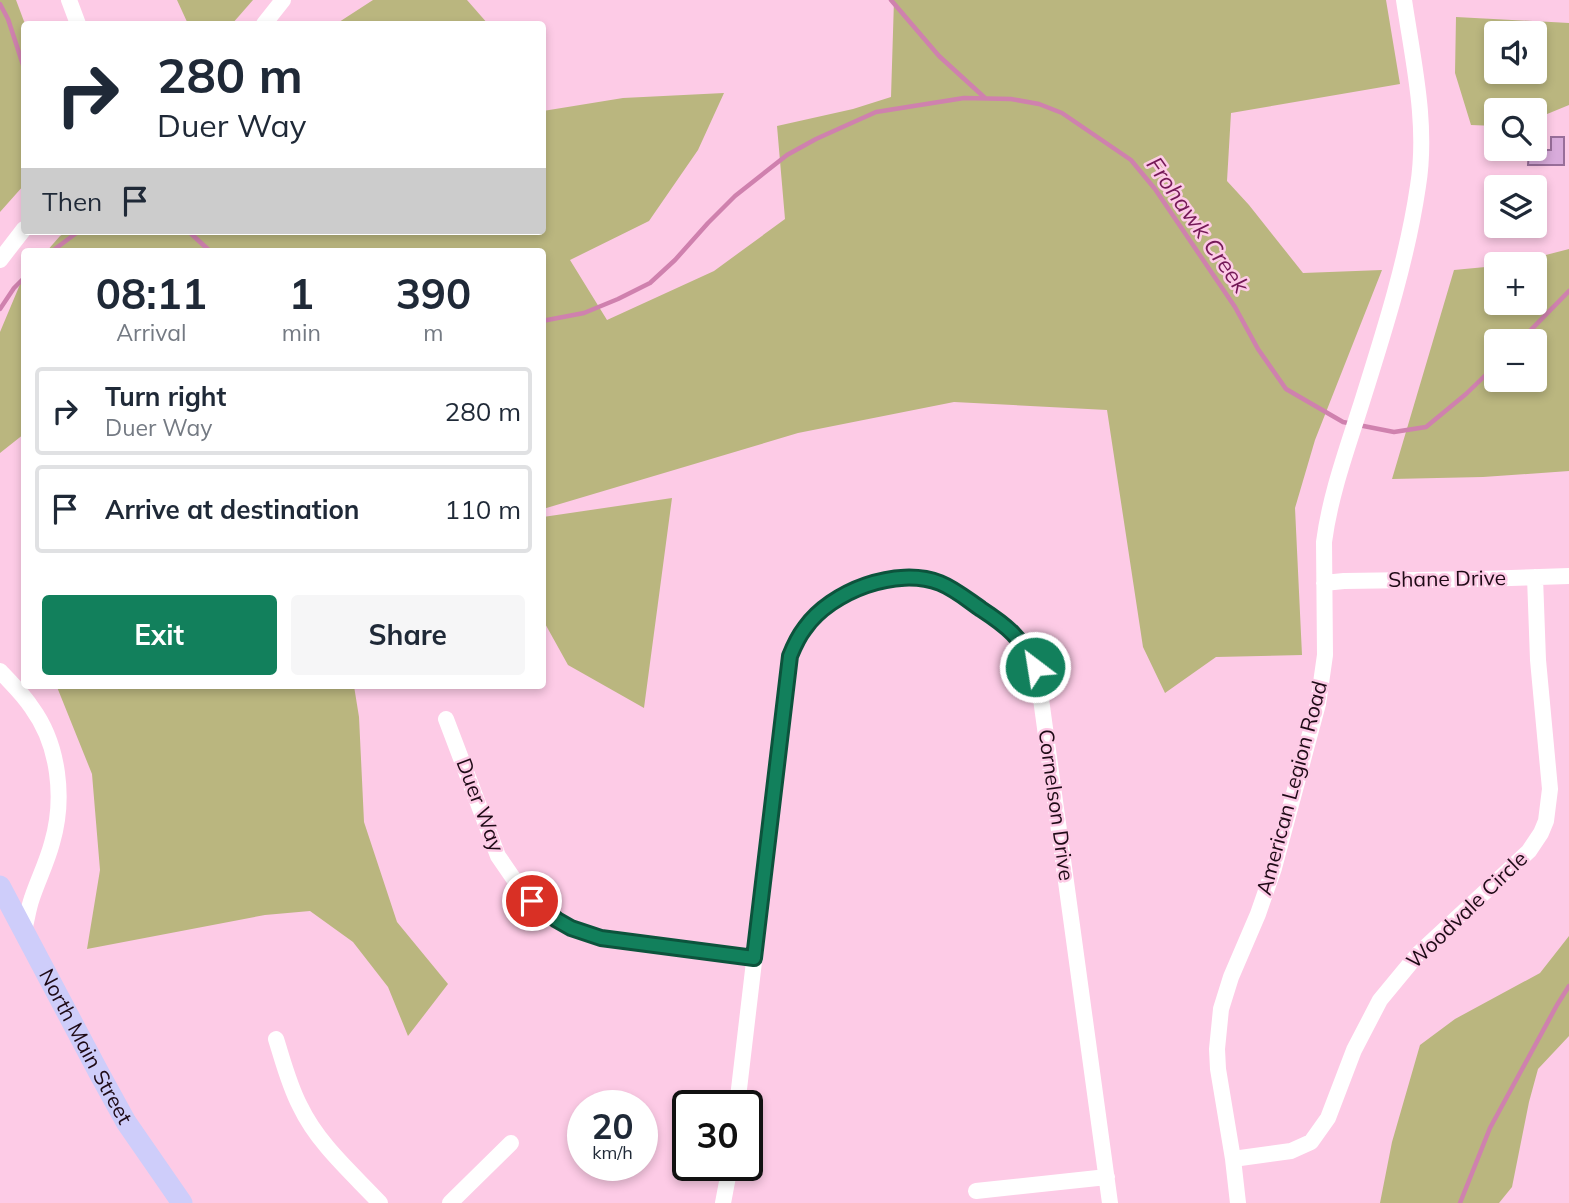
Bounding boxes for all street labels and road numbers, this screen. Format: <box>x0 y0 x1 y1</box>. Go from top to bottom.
street label: Shane Drive <box>1388 564 1506 592</box>
street label: American Legion Road <box>1250 678 1332 898</box>
street label: Cornelson Drive <box>1033 727 1081 882</box>
street label: Duer Way <box>451 754 511 855</box>
street label: Woodvale Circle <box>1401 845 1532 973</box>
street label: North Main Street <box>34 964 139 1128</box>

